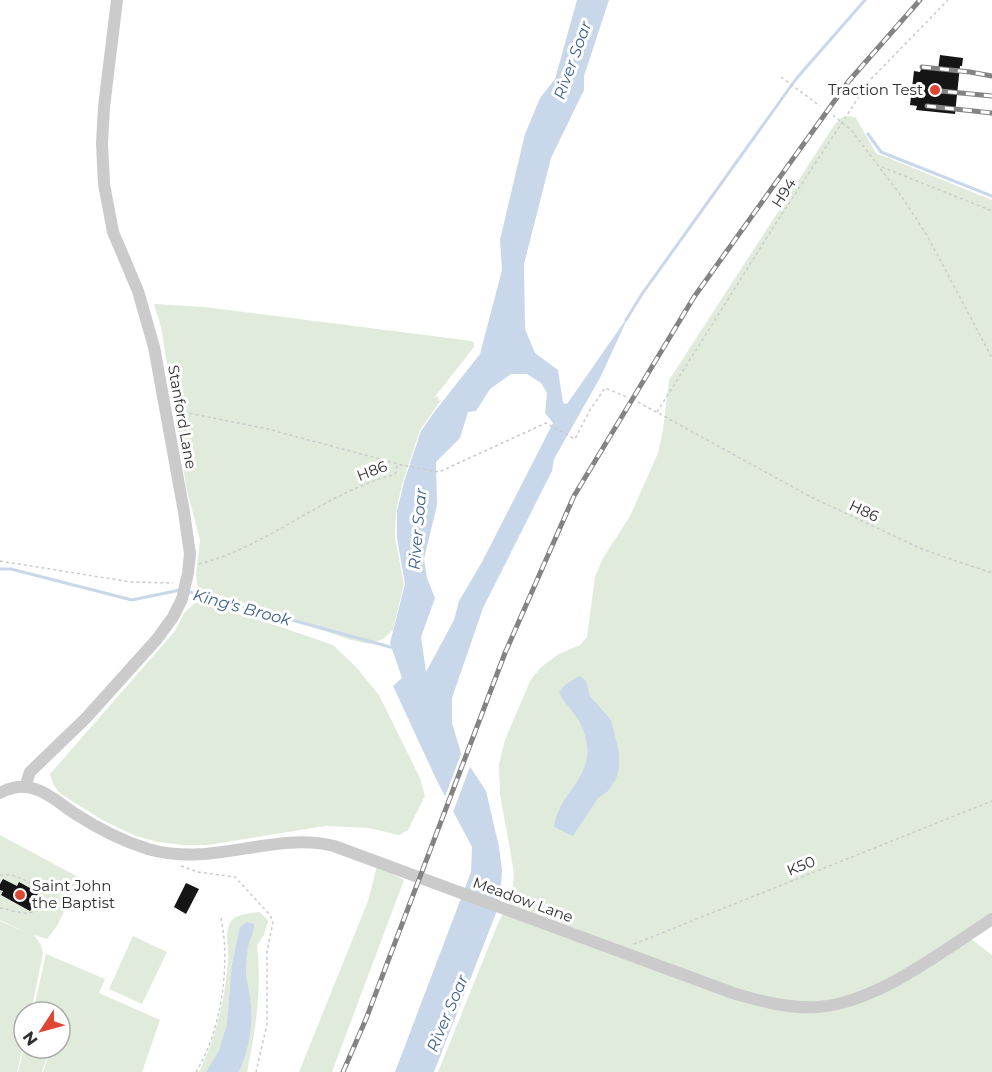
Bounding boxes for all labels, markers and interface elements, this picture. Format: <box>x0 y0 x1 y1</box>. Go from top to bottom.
water label: River Soar <box>550 18 596 102</box>
place label: Traction Test <box>828 80 923 99</box>
marker: Traction Test <box>928 83 942 97</box>
street label: H94 <box>767 174 800 211</box>
street label: Stanford Lane <box>164 363 201 470</box>
street label: H86 <box>354 456 390 485</box>
water label: River Soar <box>404 487 431 571</box>
street label: H86 <box>846 495 882 526</box>
water label: King's Brook <box>191 585 294 630</box>
street label: K50 <box>784 851 818 880</box>
street label: Meadow Lane <box>470 873 576 926</box>
place label: Saint John the Baptist <box>32 876 115 912</box>
marker: Saint John the Baptist <box>13 888 27 902</box>
water label: River Soar <box>423 971 472 1055</box>
north arrow <box>12 1000 72 1060</box>
text: N <box>19 1028 42 1049</box>

